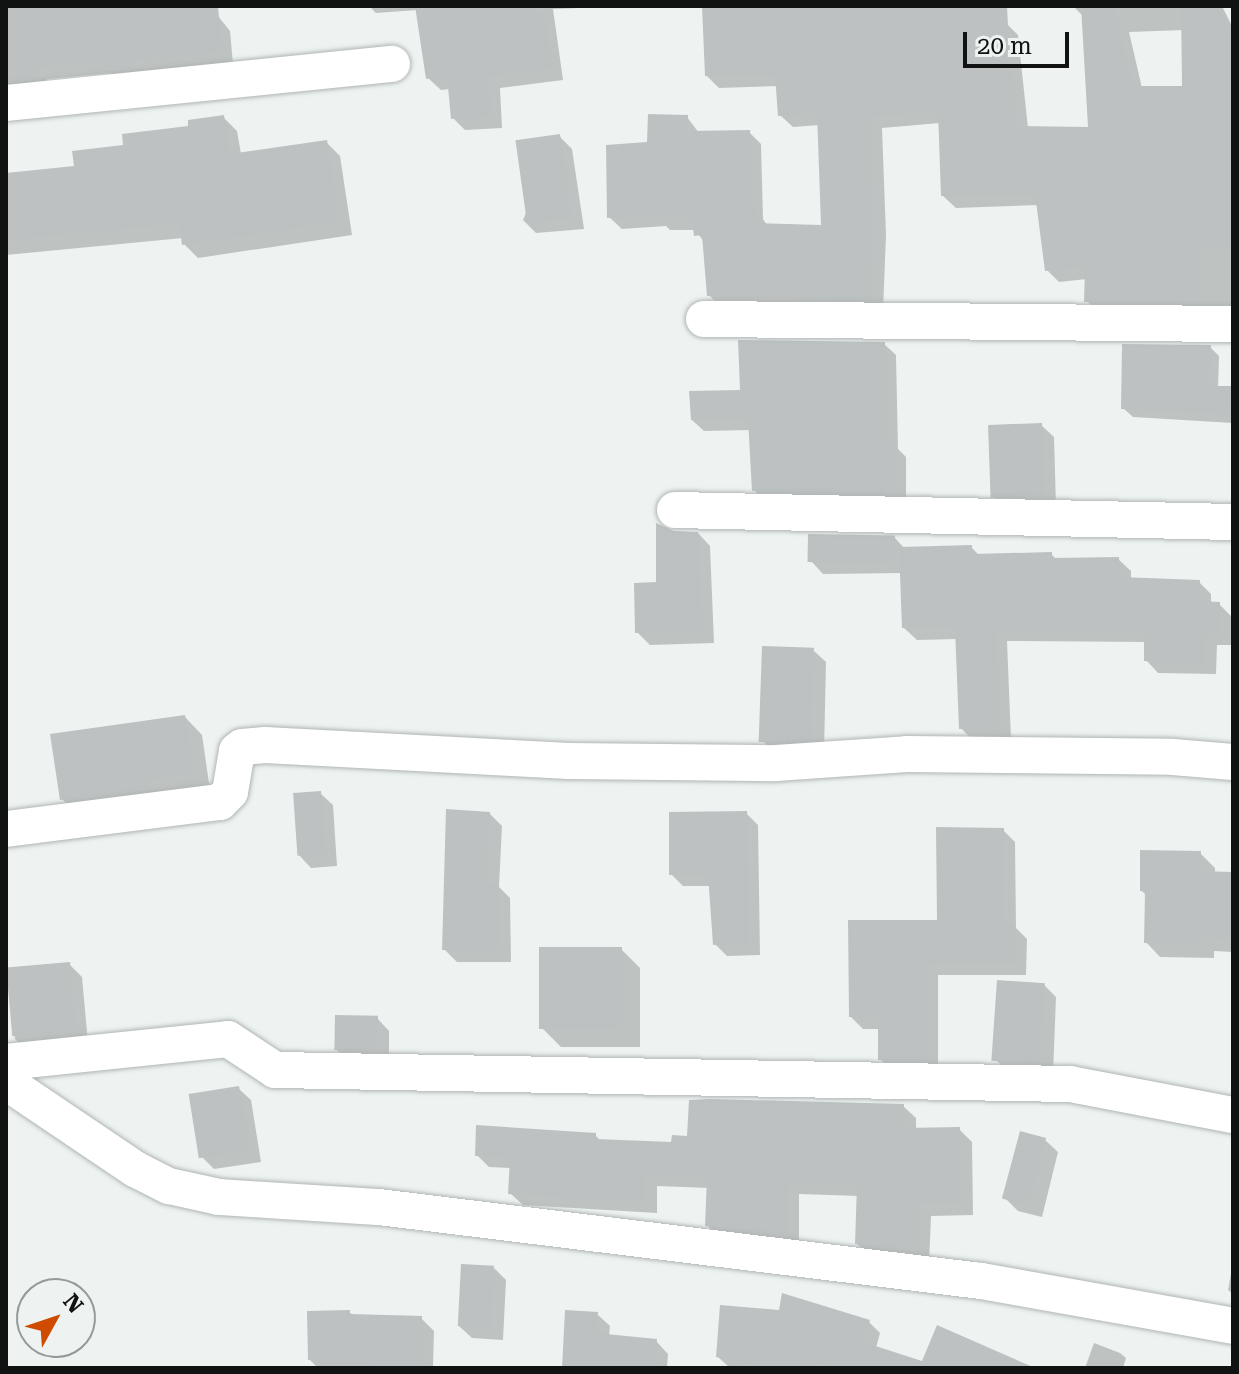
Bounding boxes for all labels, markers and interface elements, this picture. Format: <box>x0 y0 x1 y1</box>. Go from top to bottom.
scale bar <box>967 16 1073 66</box>
text: 20 m <box>977 32 1032 60</box>
north arrow <box>16 1278 96 1358</box>
text: N <box>58 1289 88 1318</box>

